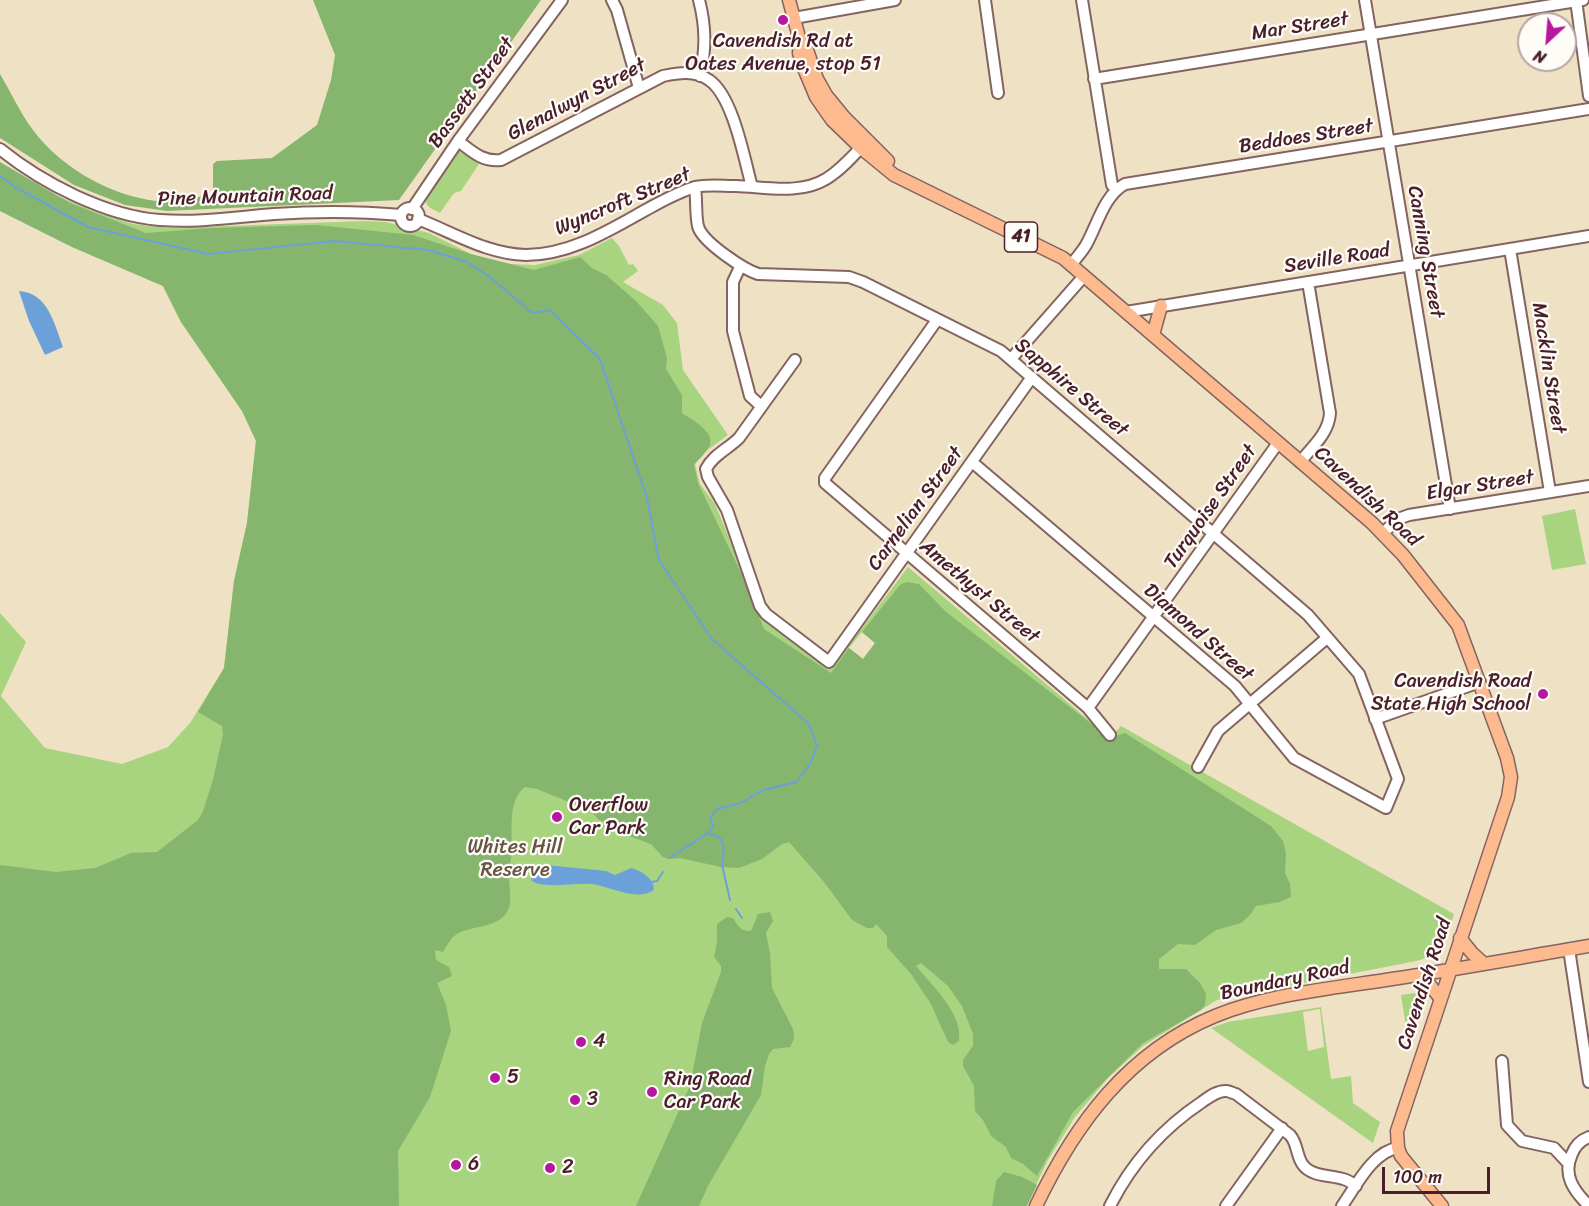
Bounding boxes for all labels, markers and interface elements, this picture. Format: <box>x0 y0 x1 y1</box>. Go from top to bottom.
street label: Mar Street <box>1250 7 1350 47</box>
north arrow <box>1517 12 1577 72</box>
marker: Cavendish Rd at Oates Avenue, stop 51 <box>776 13 790 27</box>
place label: Cavendish Rd at Oates Avenue, stop 51 <box>685 30 881 77</box>
street label: Bassett Street <box>424 33 520 153</box>
text: N <box>1528 41 1551 72</box>
street label: Glenalwyn Street <box>504 53 650 147</box>
street label: Beddoes Street <box>1237 115 1375 159</box>
street label: Wyncroft Street <box>552 163 694 241</box>
street label: Pine Mountain Road <box>157 182 333 212</box>
street label: Canning Street <box>1402 184 1448 320</box>
road number: 41 <box>1004 222 1038 252</box>
street label: Seville Road <box>1282 239 1392 279</box>
street label: Macklin Street <box>1526 301 1570 435</box>
street label: Sapphire Street <box>1009 334 1133 442</box>
street label: Turquoise Street <box>1159 440 1263 574</box>
street label: Carnelian Street <box>863 442 969 576</box>
street label: Cavendish Road <box>1309 442 1425 552</box>
street label: Elgar Street <box>1425 466 1535 506</box>
street label: Amethyst Street <box>914 535 1044 649</box>
street label: Diamond Street <box>1138 579 1258 687</box>
place label: Cavendish Road State High School <box>1371 670 1531 717</box>
marker: Cavendish Road State High School <box>1536 687 1550 701</box>
place label: Overflow Car Park <box>569 794 648 841</box>
marker: Overflow Car Park <box>550 810 564 824</box>
park label: Whites Hill Reserve <box>468 836 562 883</box>
street label: Cavendish Road <box>1392 915 1458 1053</box>
street label: Boundary Road <box>1218 956 1352 1006</box>
place label: 4 <box>593 1030 605 1054</box>
marker: 4 <box>574 1035 588 1049</box>
place label: 5 <box>507 1066 519 1090</box>
place label: Ring Road Car Park <box>664 1068 751 1115</box>
marker: 5 <box>488 1071 502 1085</box>
marker: Ring Road Car Park <box>645 1085 659 1099</box>
place label: 3 <box>587 1088 598 1112</box>
marker: 3 <box>568 1093 582 1107</box>
place label: 6 <box>468 1153 479 1177</box>
scale bar <box>1385 1155 1493 1193</box>
place label: 2 <box>562 1156 574 1180</box>
marker: 6 <box>449 1158 463 1172</box>
marker: 2 <box>543 1161 557 1175</box>
text: 100 m <box>1393 1161 1442 1193</box>

